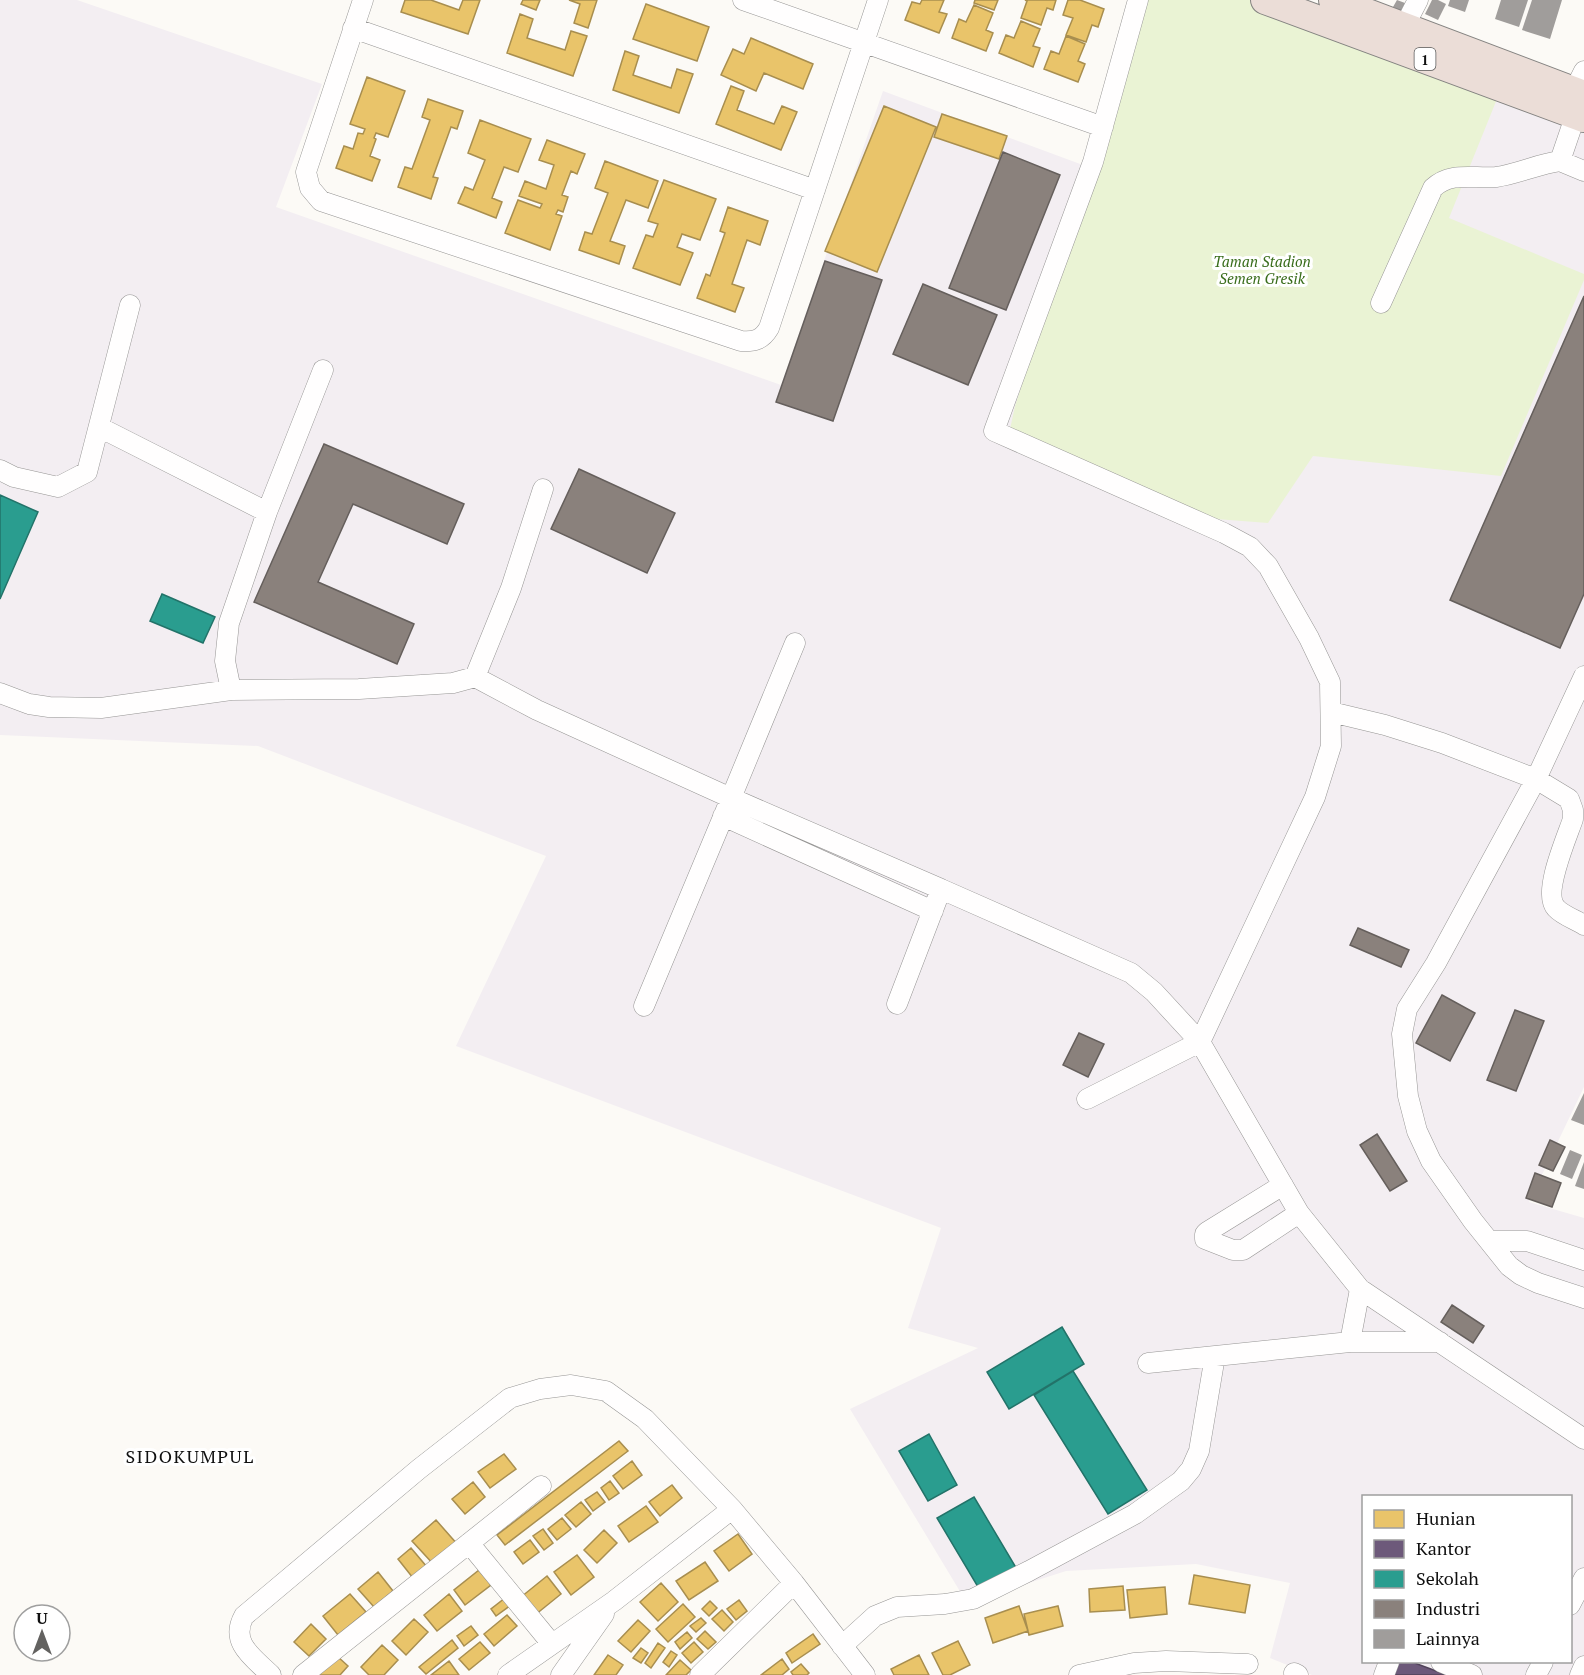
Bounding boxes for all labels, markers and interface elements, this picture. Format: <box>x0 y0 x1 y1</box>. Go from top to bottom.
road number: 1 <box>1414 48 1436 70</box>
park label: Taman Stadion Semen Gresik <box>1213 251 1311 288</box>
district label: SIDOKUMPUL <box>125 1444 255 1468</box>
legend <box>1362 1495 1572 1663</box>
text: Hunian <box>1416 1506 1476 1530</box>
text: Kantor <box>1416 1536 1471 1560</box>
text: Sekolah <box>1416 1566 1479 1590</box>
text: Industri <box>1416 1596 1480 1620</box>
north arrow <box>12 1603 72 1663</box>
text: U <box>36 1607 48 1629</box>
text: Lainnya <box>1416 1626 1480 1650</box>

